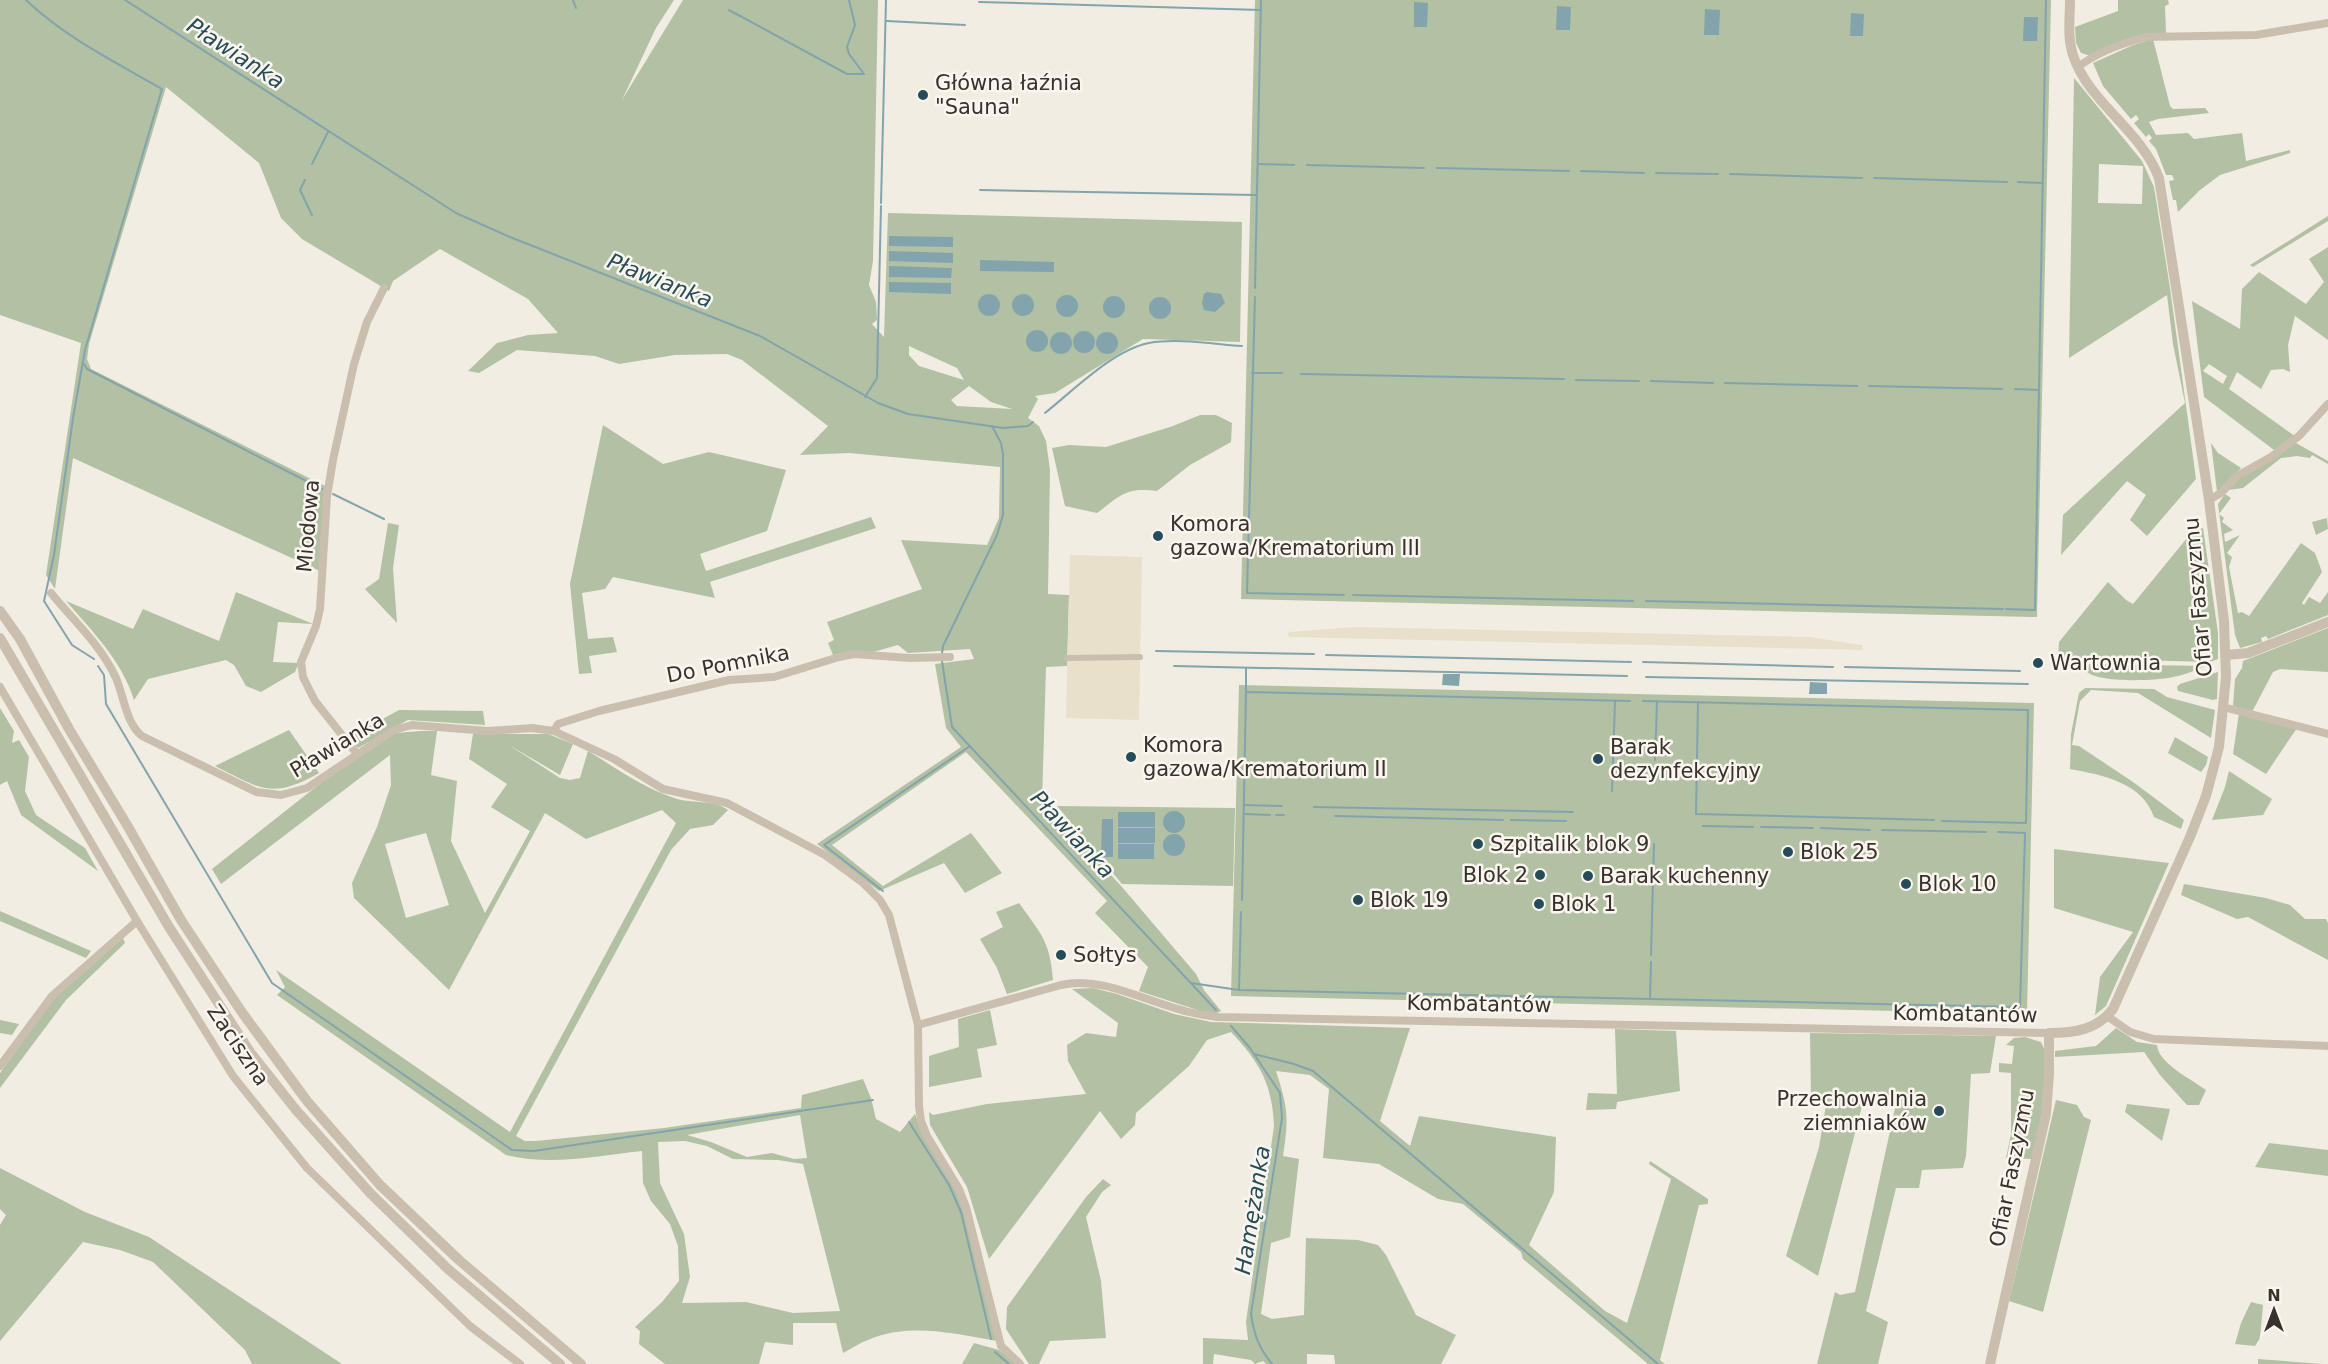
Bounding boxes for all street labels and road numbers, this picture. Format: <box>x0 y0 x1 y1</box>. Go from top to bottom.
street label: Miodowa <box>292 479 324 573</box>
street label: Ofiar Faszyzmu <box>2179 516 2217 678</box>
street label: Do Pomnika <box>664 640 792 688</box>
street label: Pławianka <box>286 708 388 782</box>
street label: Kombatantów <box>1406 991 1552 1017</box>
street label: Zaciszna <box>202 1000 274 1090</box>
street label: Kombatantów <box>1892 1001 2038 1027</box>
street label: Ofiar Faszyzmu <box>1985 1087 2039 1249</box>

